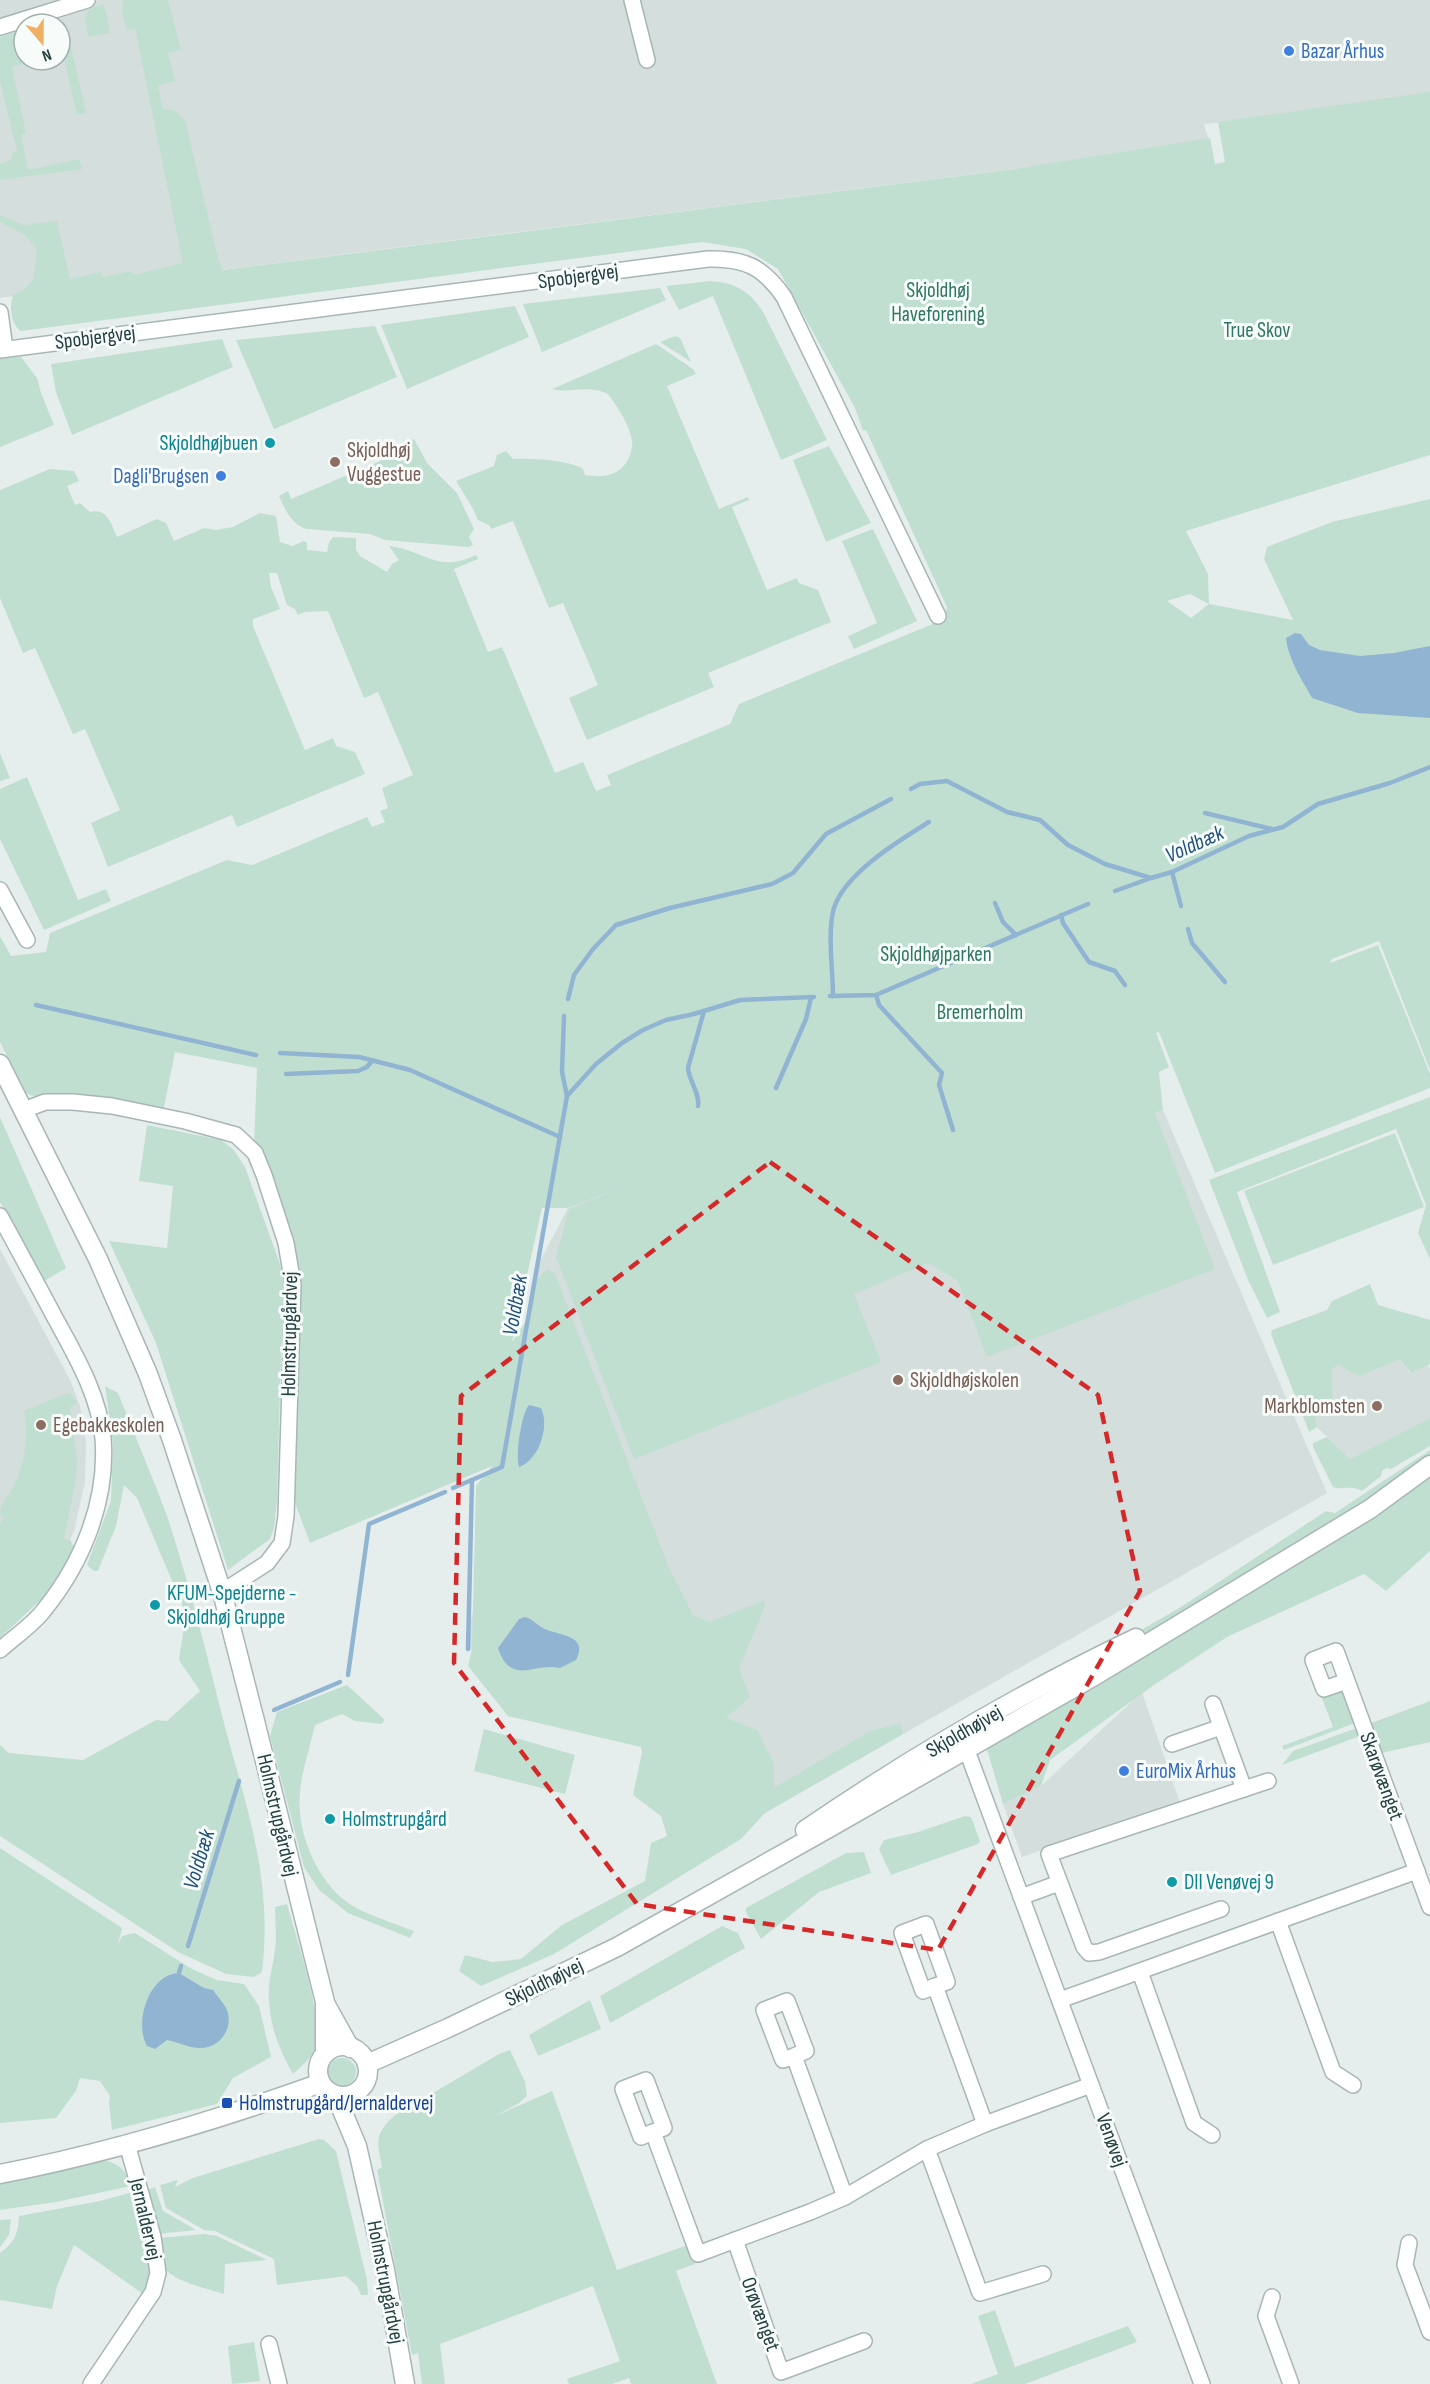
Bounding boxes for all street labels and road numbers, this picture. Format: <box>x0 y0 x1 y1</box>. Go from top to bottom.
street label: Spobjergvej <box>536 258 620 295</box>
street label: Spobjergvej <box>53 320 137 355</box>
street label: Holmstrupgårdvej <box>276 1271 303 1397</box>
street label: Skjoldhøjvej <box>922 1700 1007 1763</box>
street label: Skarøvænget <box>1354 1729 1409 1824</box>
street label: Holmstrupgårdvej <box>251 1751 304 1879</box>
street label: Skjoldhøjvej <box>501 1953 587 2012</box>
street label: Venøvej <box>1090 2110 1133 2170</box>
street label: Jernaldervej <box>124 2175 167 2263</box>
street label: Holmstrupgårdvej <box>361 2218 410 2346</box>
street label: Orøvænget <box>736 2274 785 2355</box>

